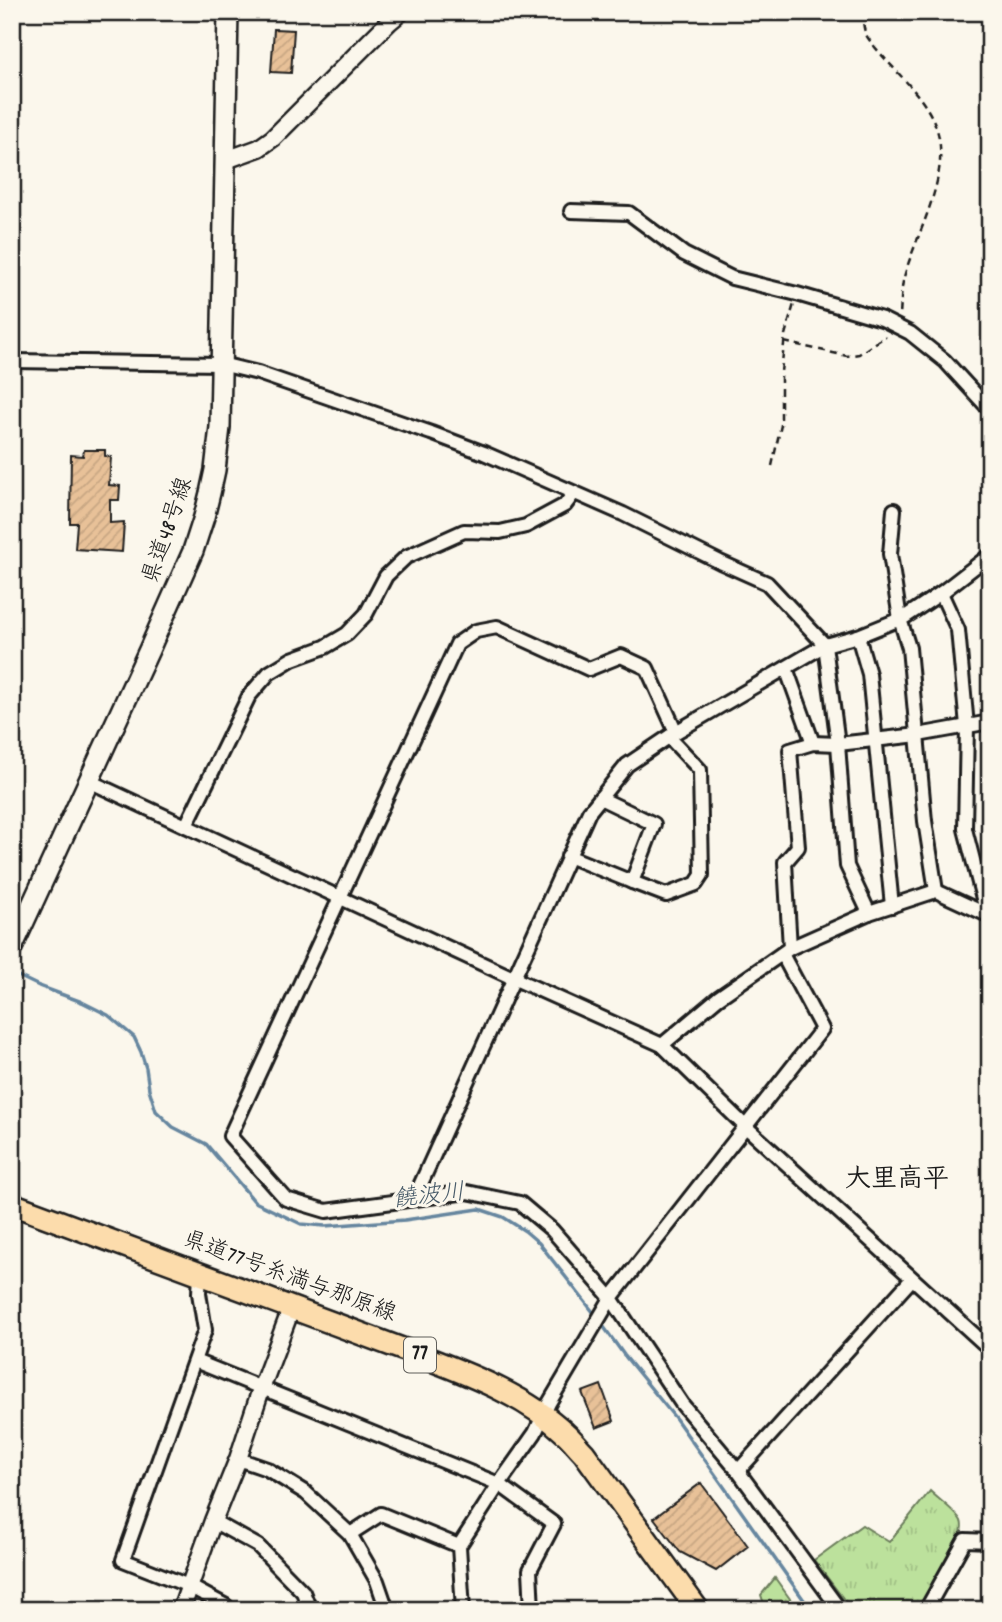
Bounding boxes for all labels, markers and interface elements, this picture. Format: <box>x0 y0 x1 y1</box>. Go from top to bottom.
street label: 県道48号線 <box>135 473 203 589</box>
district label: 大里高平 <box>845 1162 949 1199</box>
water label: 饒波川 <box>391 1176 467 1218</box>
street label: 県道77号糸満与那原線 <box>178 1224 400 1332</box>
road number: 77 <box>404 1338 436 1372</box>

